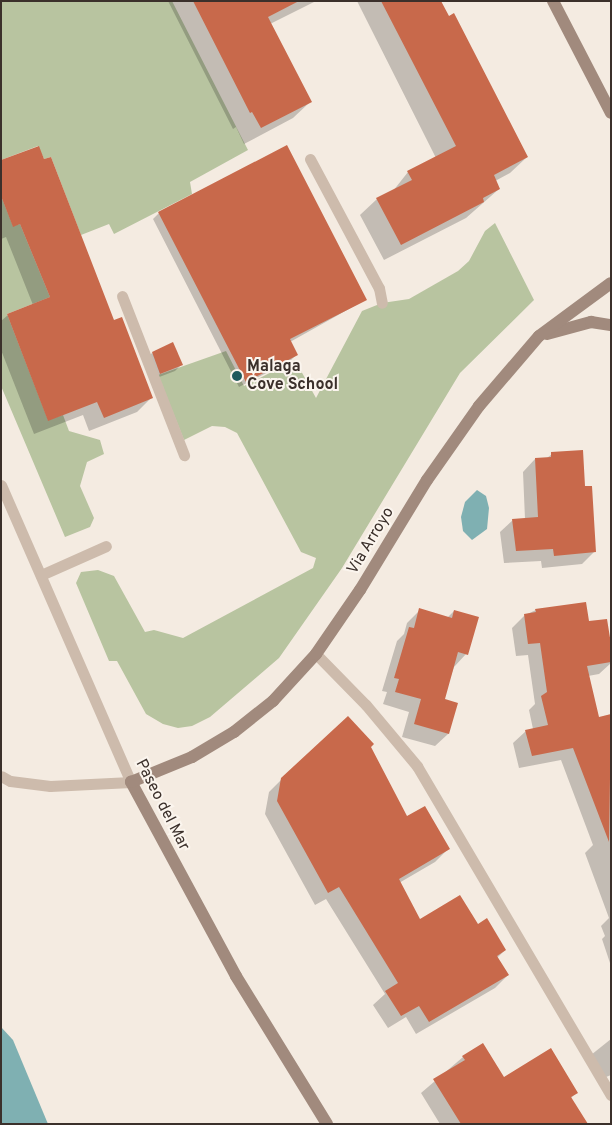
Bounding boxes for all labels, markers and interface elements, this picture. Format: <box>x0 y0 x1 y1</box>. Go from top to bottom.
place label: Malaga Cove School <box>247 357 338 395</box>
marker: Malaga Cove School <box>231 370 243 382</box>
street label: Via Arroyo <box>343 504 399 578</box>
street label: Paseo del Mar <box>131 756 193 854</box>

